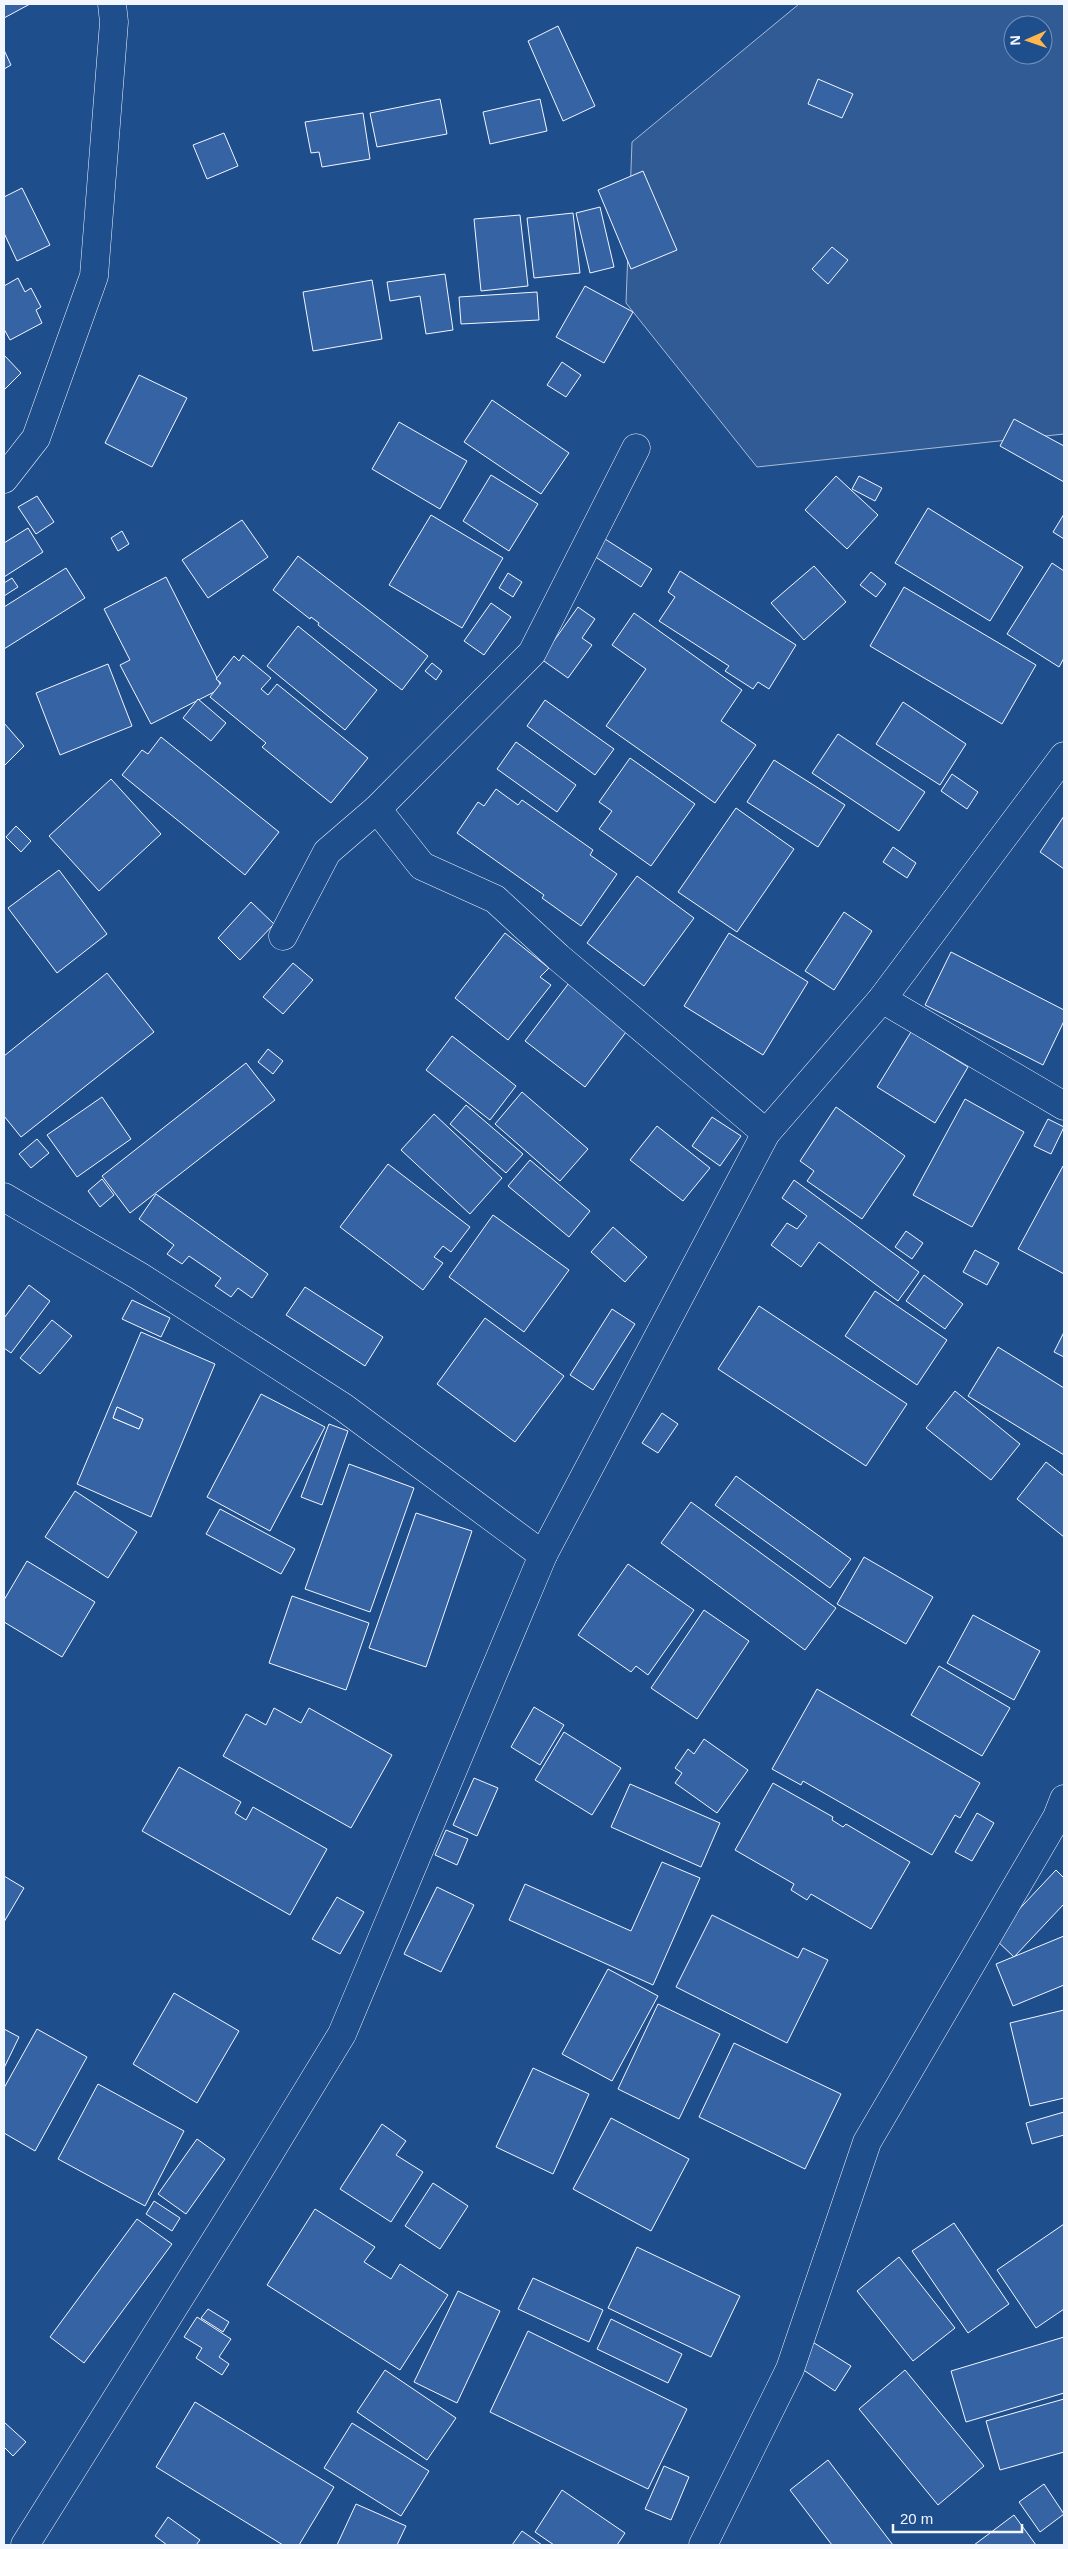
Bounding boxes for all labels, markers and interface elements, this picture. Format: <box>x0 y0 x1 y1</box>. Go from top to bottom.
north arrow <box>1003 15 1053 65</box>
text: N <box>1007 35 1023 46</box>
scale bar <box>893 2502 1022 2534</box>
text: 20 m <box>900 2510 933 2527</box>

